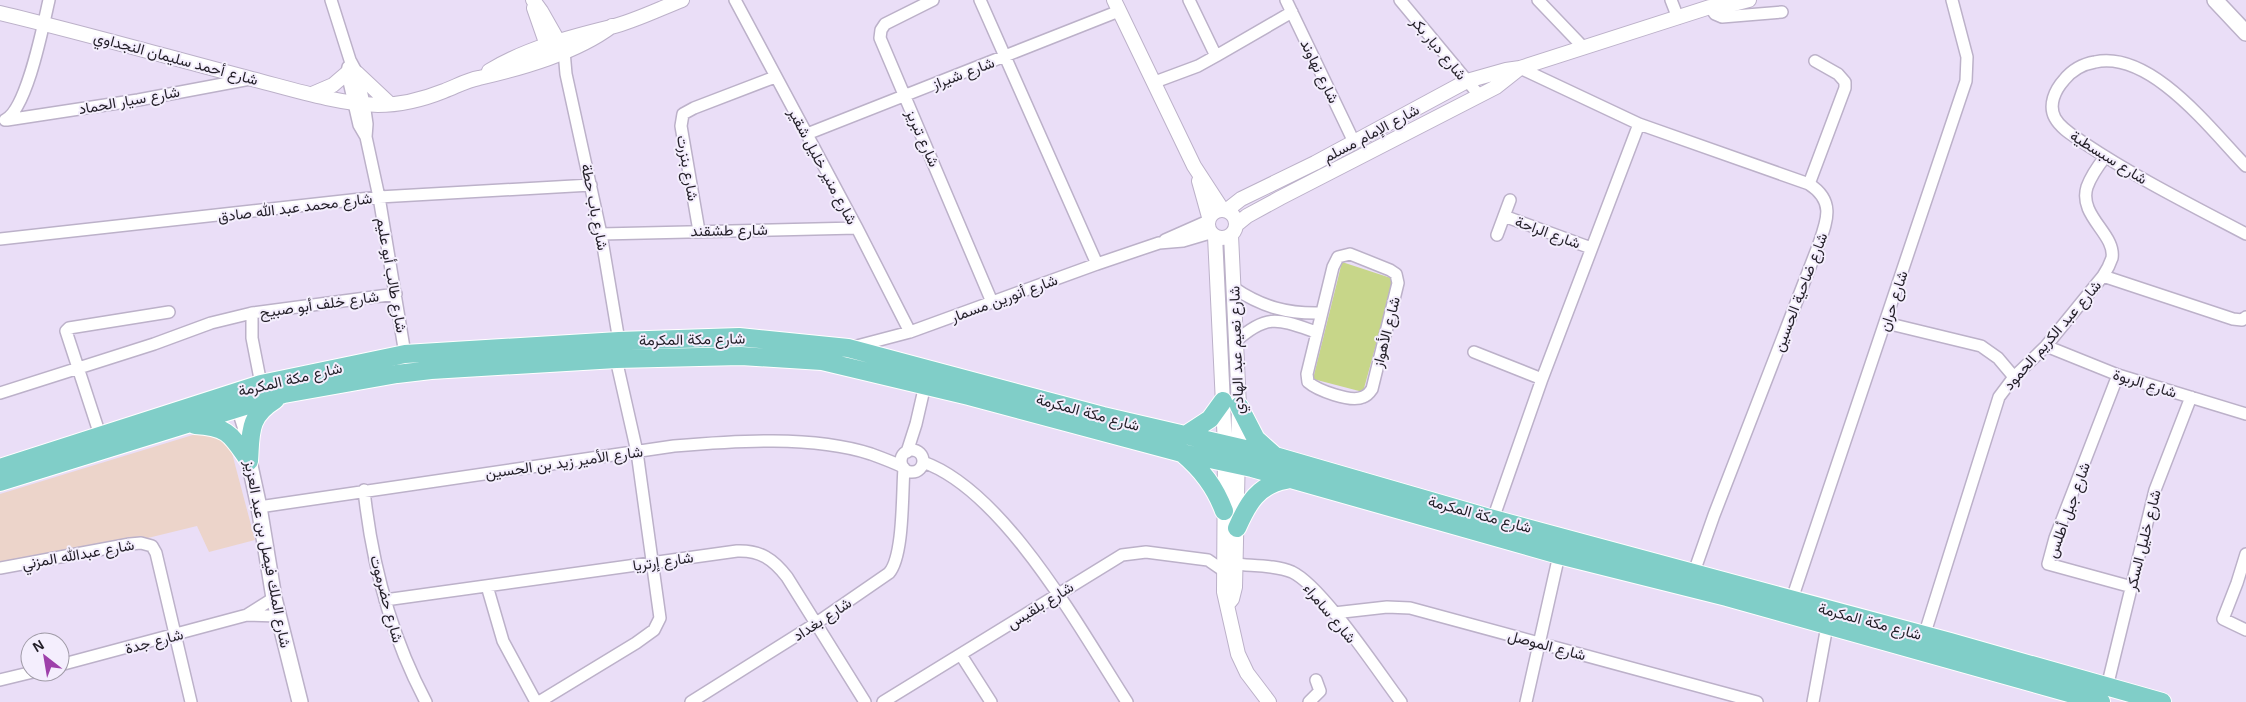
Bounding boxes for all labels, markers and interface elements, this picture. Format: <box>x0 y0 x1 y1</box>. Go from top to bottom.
street label: شارع ديار بكر <box>1405 12 1470 85</box>
street label: شارع أحمد سليمان النجداوي <box>91 28 260 93</box>
street label: شارع نهاوند <box>1295 36 1343 107</box>
street label: شارع شيراز <box>928 53 998 96</box>
street label: شارع سيار الحماد <box>77 83 182 120</box>
street label: شارع الإمام مسلم <box>1320 100 1423 168</box>
street label: شارع منير خليل شقير <box>782 104 861 229</box>
street label: شارع تبريز <box>900 106 943 171</box>
street label: شارع سبسطية <box>2066 127 2151 190</box>
street label: شارع بنزرت <box>671 134 702 203</box>
street label: شارع باب حطة <box>575 162 612 253</box>
street label: شارع محمد عبد الله صادق <box>217 189 374 228</box>
street label: شارع الراحة <box>1512 212 1583 255</box>
street label: شارع طالب أبو عليم <box>371 216 411 335</box>
street label: شارع طشقند <box>690 221 768 242</box>
street label: شارع ضاحية الحسين <box>1770 230 1833 355</box>
street label: شارع حران <box>1875 268 1914 334</box>
street label: شارع أنورين مسمار <box>947 271 1061 328</box>
street label: شارع عبد الكريم الحمود <box>2000 277 2107 395</box>
street label: شارع نعيم عبد الهادي <box>1225 285 1252 414</box>
street label: شارع خلف أبو صبيح <box>258 287 380 324</box>
street label: شارع الأهواز <box>1369 295 1406 371</box>
street label: شارع مكة المكرمة <box>639 330 746 351</box>
street label: شارع مكة المكرمة <box>236 359 345 402</box>
street label: شارع الربوة <box>2110 365 2179 404</box>
street label: شارع مكة المكرمة <box>1034 390 1142 437</box>
street label: شارع الأمير زيد بن الحسين <box>484 442 645 484</box>
street label: شارع الملك فيصل بن عبد العزيز <box>238 458 295 650</box>
street label: شارع جبل أطلس <box>2043 460 2096 561</box>
street label: شارع خليل السكر <box>2122 488 2167 594</box>
street label: شارع مكة المكرمة <box>1426 492 1534 539</box>
street label: شارع عبدالله المزني <box>21 536 136 577</box>
street label: شارع إرتريا <box>632 548 695 577</box>
street label: شارع حضرموت <box>364 553 407 645</box>
street label: شارع بلقيس <box>1004 578 1078 635</box>
street label: شارع سامراء <box>1298 580 1360 648</box>
street label: شارع بغداد <box>790 594 856 647</box>
street label: شارع مكة المكرمة <box>1816 599 1924 646</box>
street label: شارع جدة <box>123 625 186 660</box>
street label: شارع الموصل <box>1505 626 1588 667</box>
north arrow <box>20 632 70 682</box>
text: N <box>30 636 47 655</box>

